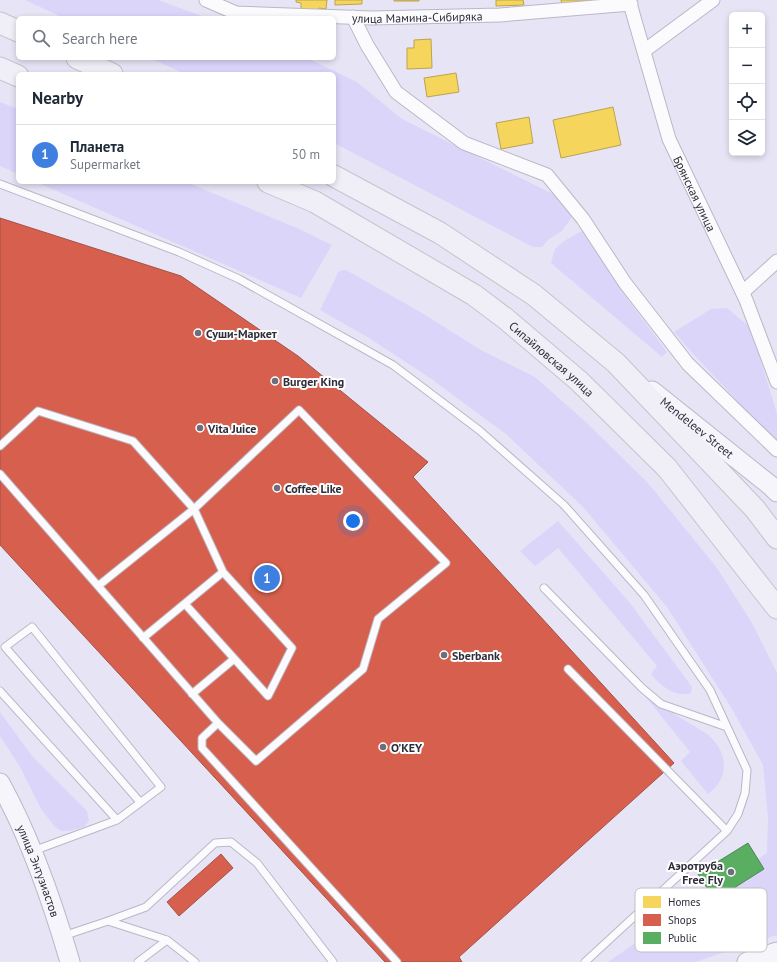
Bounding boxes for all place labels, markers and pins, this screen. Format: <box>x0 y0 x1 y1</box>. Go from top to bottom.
place label: Суши-Маркет <box>206 326 277 341</box>
marker: Суши-Маркет <box>193 328 203 338</box>
place label: Burger King <box>283 374 344 389</box>
marker: Burger King <box>270 376 280 386</box>
place label: Vita Juice <box>207 421 256 436</box>
marker: Vita Juice <box>195 423 205 433</box>
place label: Coffee Like <box>285 481 342 496</box>
marker: Coffee Like <box>272 483 282 493</box>
pin: 1 <box>254 563 280 593</box>
place label: Sberbank <box>452 648 500 663</box>
marker: Sberbank <box>439 650 449 660</box>
place label: O’KEY <box>391 740 423 755</box>
marker: O’KEY <box>378 742 388 752</box>
place label: Аэротруба Free Fly <box>668 858 723 887</box>
marker: Аэротруба Free Fly <box>726 867 736 877</box>

